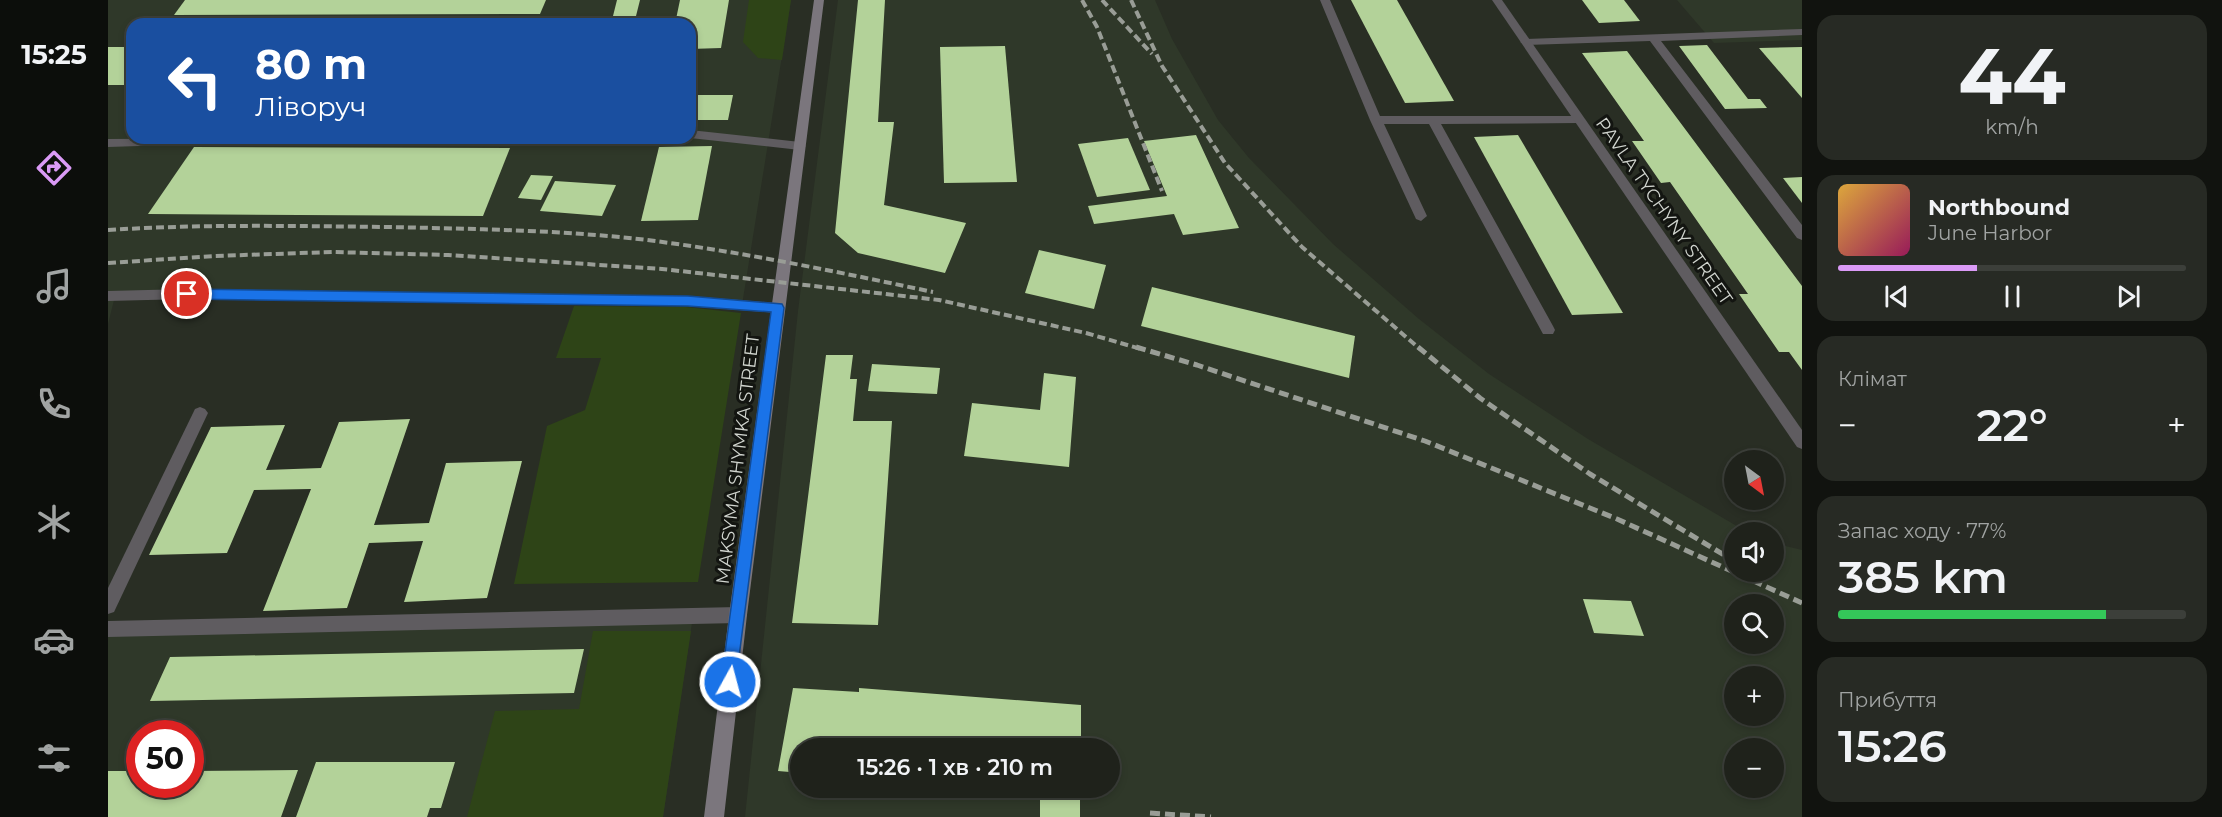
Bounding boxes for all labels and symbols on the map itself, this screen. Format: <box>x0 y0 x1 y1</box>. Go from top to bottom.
street label: PAVLA TYCHYNY STREET <box>1591 113 1737 309</box>
pin <box>161 268 212 319</box>
street label: MAKSYMA SHYMKA STREET <box>712 332 764 585</box>
north arrow <box>1724 450 1784 510</box>
position arrow <box>698 650 762 714</box>
speed limit sign: 50 <box>126 720 204 798</box>

